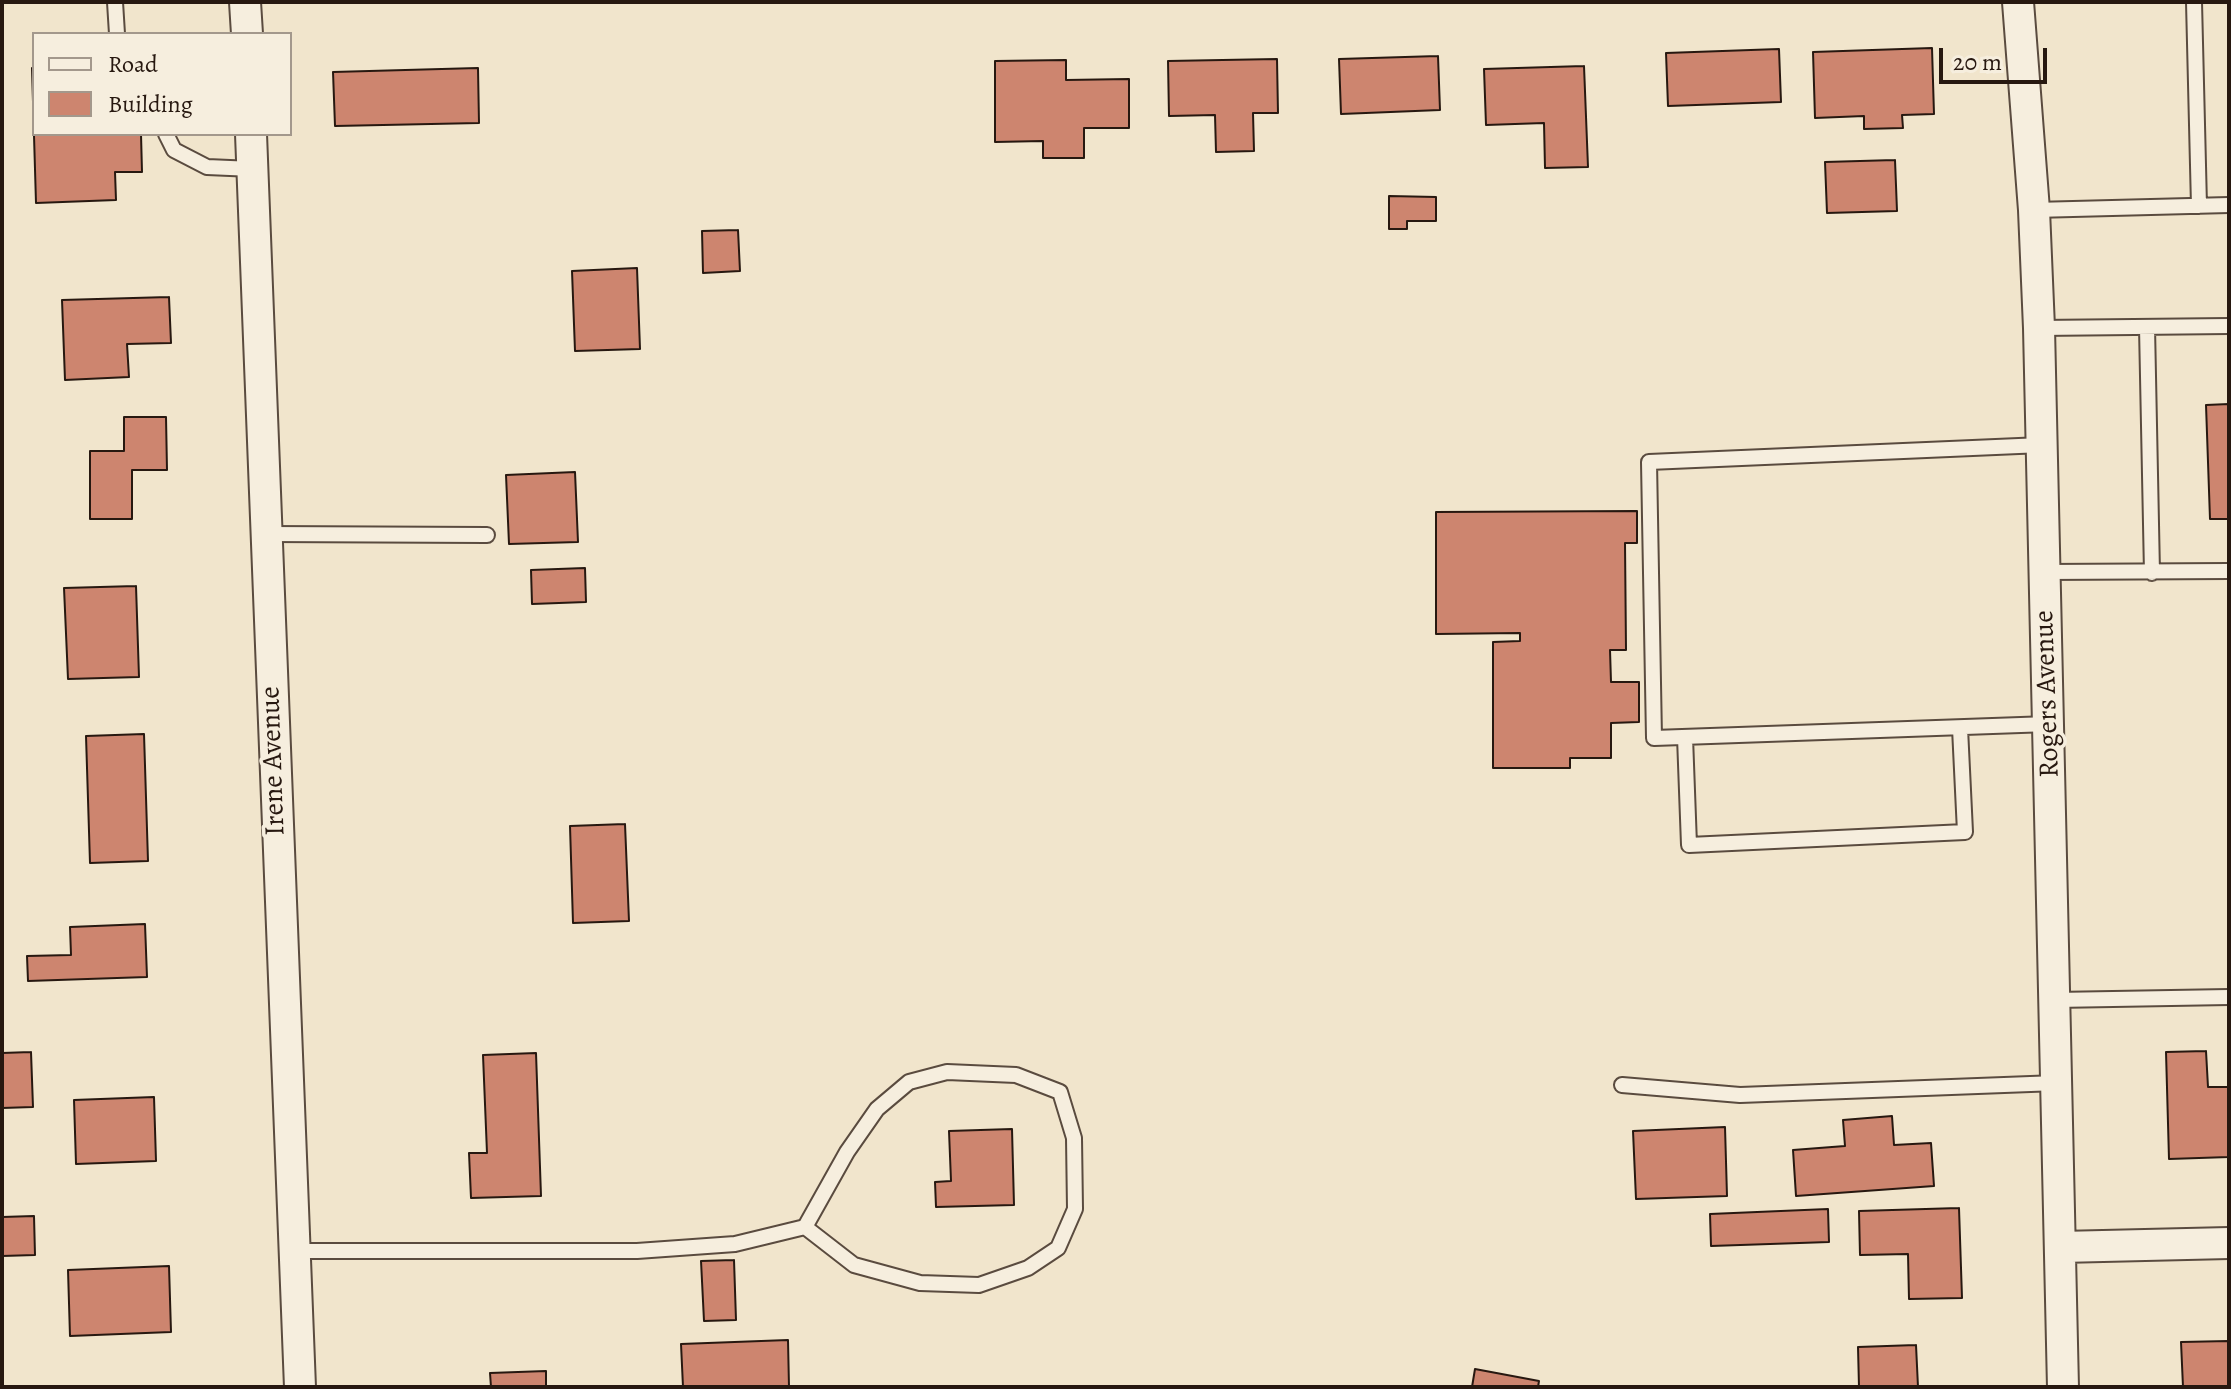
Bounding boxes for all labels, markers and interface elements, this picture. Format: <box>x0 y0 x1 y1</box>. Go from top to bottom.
legend <box>32 32 292 136</box>
scale bar <box>1943 32 2051 82</box>
text: 20 m <box>1953 46 2002 78</box>
text: Road <box>108 48 158 80</box>
text: Building <box>108 88 193 120</box>
street label: Rogers Avenue <box>2028 610 2068 778</box>
street label: Irene Avenue <box>255 686 293 836</box>

